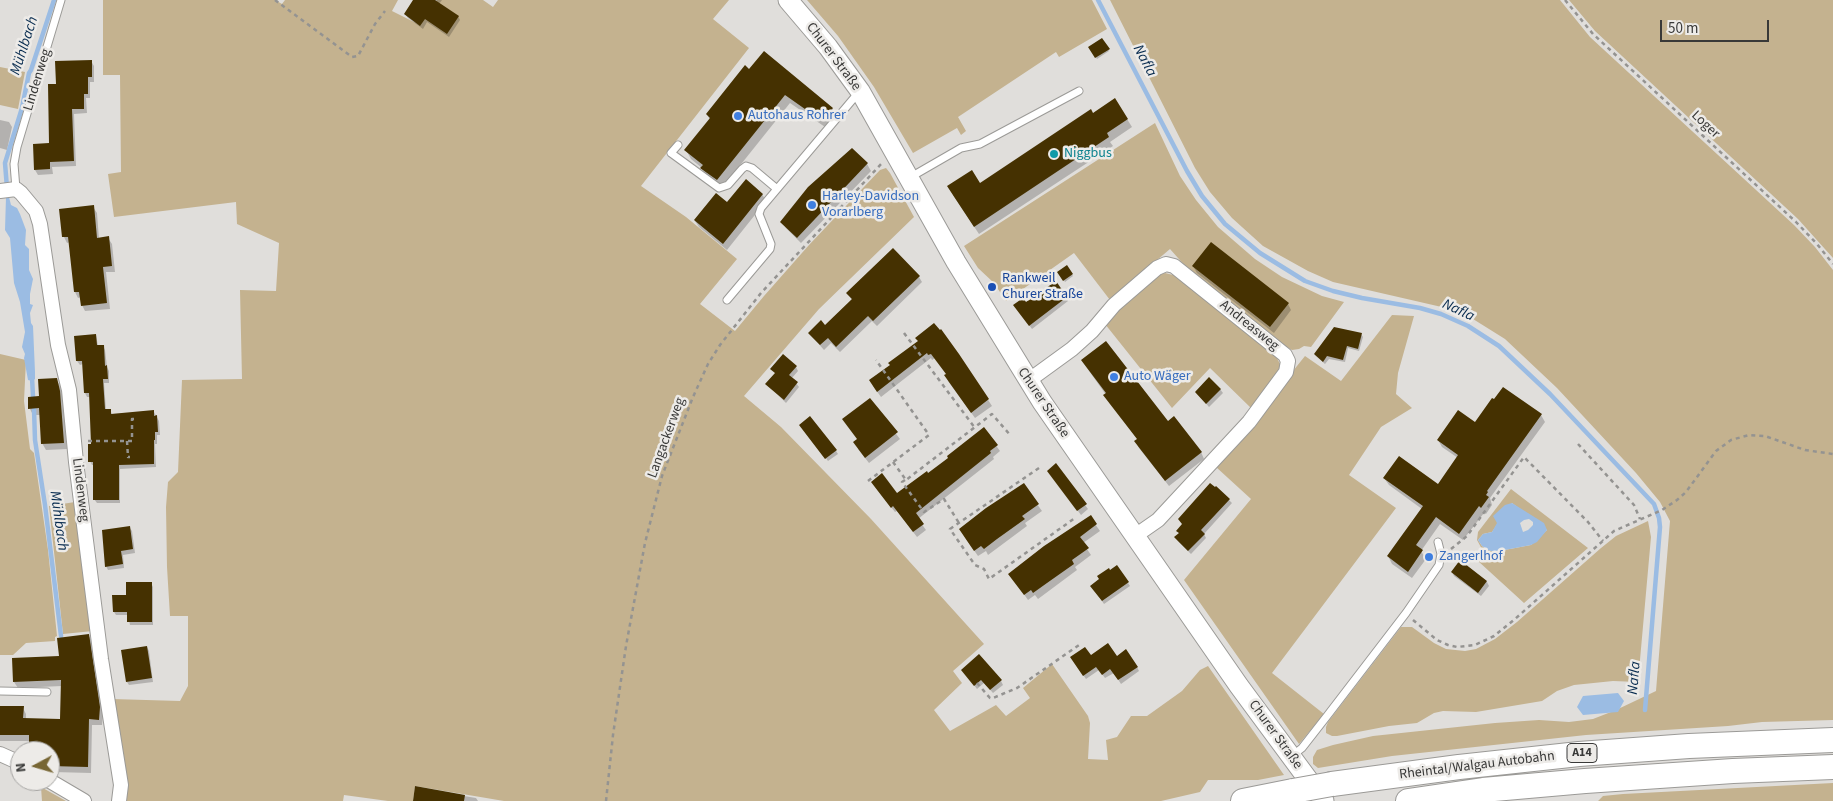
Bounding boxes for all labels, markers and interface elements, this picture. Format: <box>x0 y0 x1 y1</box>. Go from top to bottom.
scale bar <box>1663 10 1772 42</box>
water label: Mühlbach <box>7 14 43 78</box>
text: 50 m <box>1668 18 1698 39</box>
street label: Churer Straße <box>802 20 864 94</box>
water label: Nafla <box>1128 42 1160 80</box>
street label: Lindenweg <box>21 47 55 113</box>
place label: Autohaus Rohrer <box>748 108 846 124</box>
street label: Loger <box>1687 108 1723 142</box>
marker: Autohaus Rohrer <box>732 110 744 122</box>
place label: Niggbus <box>1064 146 1112 162</box>
marker: Niggbus <box>1048 148 1060 160</box>
place label: Harley-Davidson Vorarlberg <box>822 189 919 222</box>
marker: Harley-Davidson Vorarlberg <box>806 199 818 211</box>
place label: Rankweil Churer Straße <box>1002 271 1083 304</box>
marker: Rankweil Churer Straße <box>986 281 998 293</box>
water label: Nafla <box>1439 296 1477 326</box>
street label: Andreasweg <box>1216 297 1282 355</box>
street label: Churer Straße <box>1013 365 1073 441</box>
place label: Auto Wäger <box>1124 369 1191 385</box>
marker: Auto Wäger <box>1108 371 1120 383</box>
street label: Langackerweg <box>645 395 689 481</box>
street label: Lindenweg <box>68 457 92 523</box>
water label: Mühlbach <box>45 490 71 552</box>
place label: Zangerlhof <box>1439 549 1503 565</box>
marker: Zangerlhof <box>1423 551 1435 563</box>
water label: Nafla <box>1625 661 1645 695</box>
street label: Churer Straße <box>1244 697 1306 773</box>
north arrow <box>10 741 60 791</box>
road number: A14 <box>1567 744 1597 762</box>
street label: Rheintal/Walgau Autobahn <box>1398 748 1556 784</box>
text: N <box>11 762 32 773</box>

